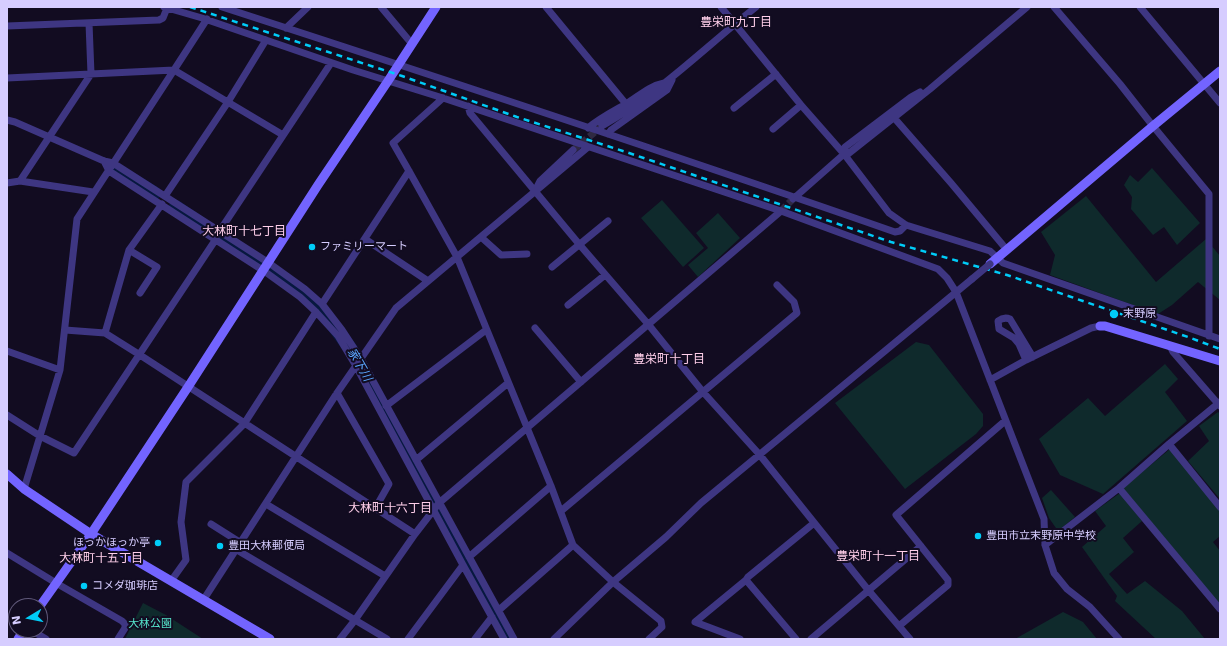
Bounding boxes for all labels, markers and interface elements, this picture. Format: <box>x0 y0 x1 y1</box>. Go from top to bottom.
district label: 豊栄町九丁目 <box>700 16 772 30</box>
district label: 大林町十七丁目 <box>202 225 286 239</box>
place label: ファミリーマート <box>320 240 408 254</box>
marker: ファミリーマート <box>307 242 317 252</box>
place label: 末野原 <box>1123 307 1156 321</box>
marker: 末野原 <box>1108 308 1120 320</box>
water label: 家下川 <box>344 346 374 384</box>
district label: 豊栄町十丁目 <box>633 353 705 367</box>
district label: 大林町十六丁目 <box>348 502 432 516</box>
place label: 豊田市立末野原中学校 <box>986 529 1096 543</box>
marker: 豊田市立末野原中学校 <box>973 531 983 541</box>
place label: ほっかほっか亭 <box>73 536 150 550</box>
marker: ほっかほっか亭 <box>153 538 163 548</box>
place label: 豊田大林郵便局 <box>228 539 305 553</box>
marker: 豊田大林郵便局 <box>215 541 225 551</box>
district label: 豊栄町十一丁目 <box>836 550 920 564</box>
district label: 大林町十五丁目 <box>59 552 143 566</box>
place label: コメダ珈琲店 <box>92 579 158 593</box>
marker: コメダ珈琲店 <box>79 581 89 591</box>
north arrow <box>8 598 48 638</box>
text: N <box>9 614 24 626</box>
park label: 大林公園 <box>128 617 172 631</box>

